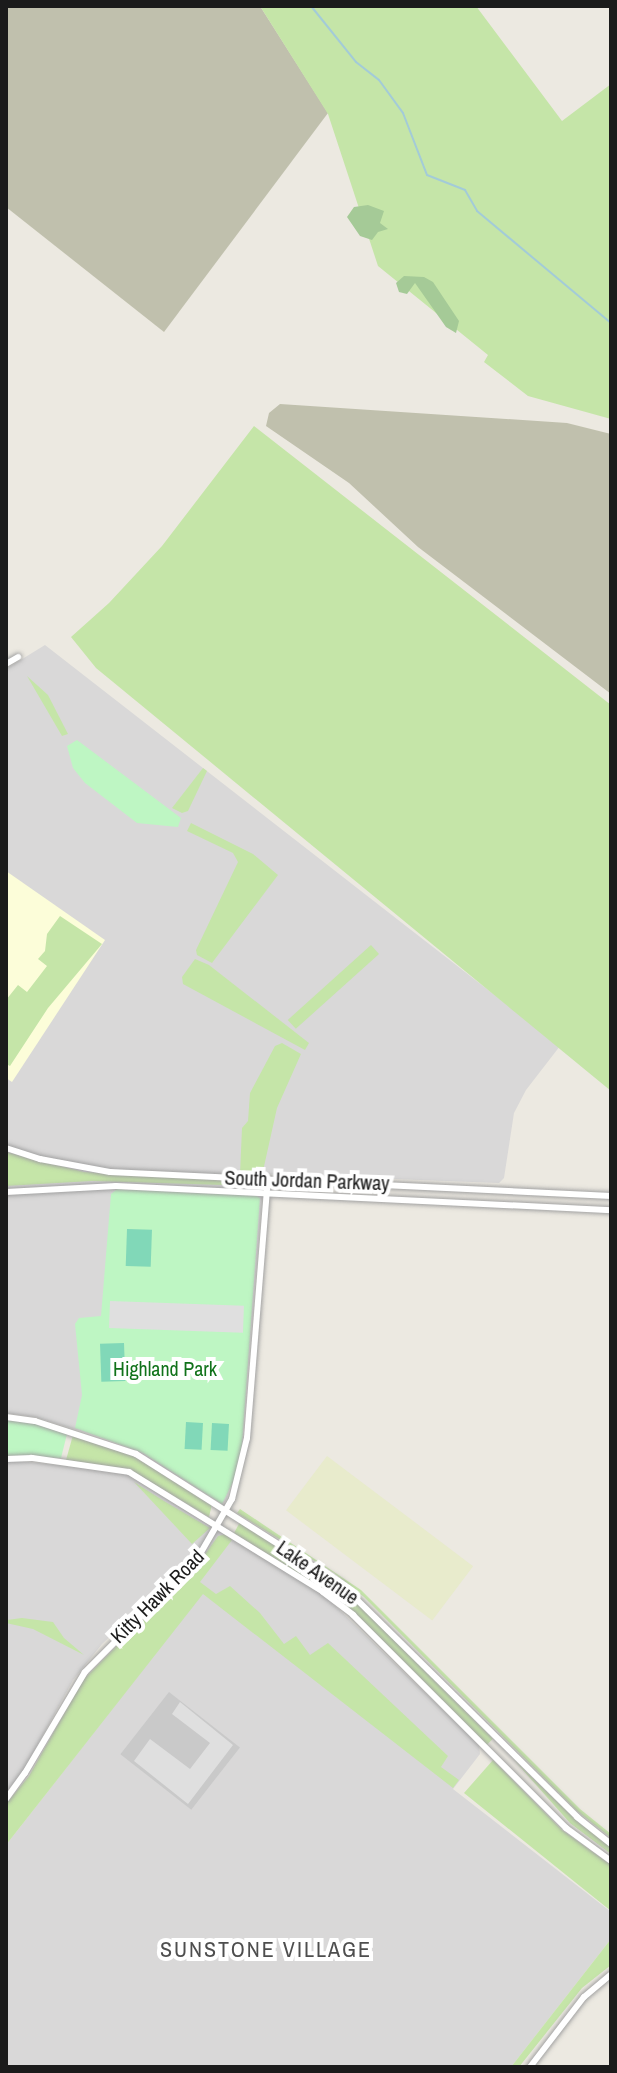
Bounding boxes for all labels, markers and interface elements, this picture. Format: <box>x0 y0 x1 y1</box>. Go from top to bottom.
street label: South Jordan Parkway <box>224 1165 390 1195</box>
park label: Highland Park <box>113 1356 217 1380</box>
street label: Lake Avenue <box>272 1535 364 1609</box>
street label: Kitty Hawk Road <box>105 1544 209 1648</box>
district label: SUNSTONE VILLAGE <box>160 1937 372 1963</box>

